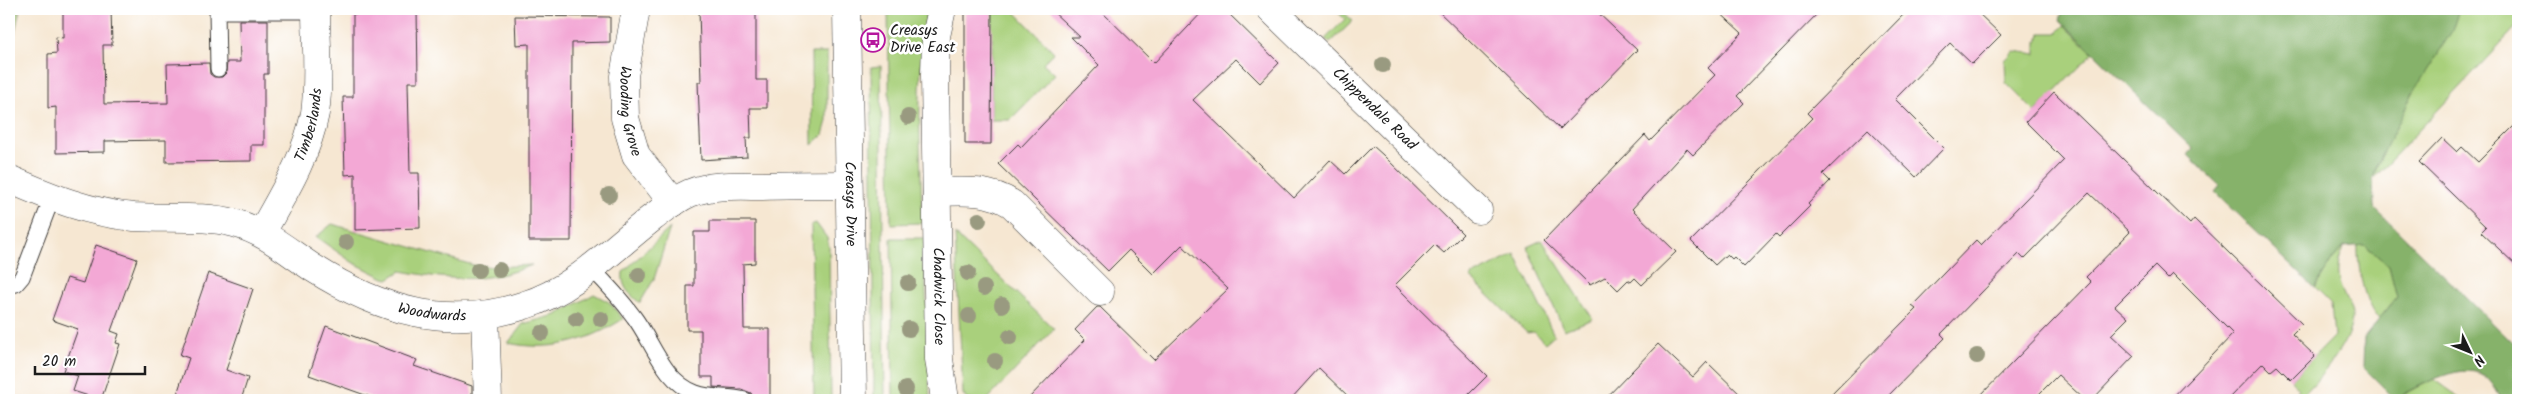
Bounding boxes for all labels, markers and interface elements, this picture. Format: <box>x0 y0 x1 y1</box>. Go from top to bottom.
place label: Creasys Drive East <box>890 19 956 60</box>
bus stop icon: Creasys Drive East <box>860 27 886 53</box>
street label: Chippendale Road <box>1326 62 1423 157</box>
street label: Wooding Grove <box>612 64 648 160</box>
street label: Timberlands <box>288 87 329 166</box>
street label: Creasys Drive <box>837 161 863 247</box>
street label: Chadwick Close <box>925 247 951 346</box>
street label: Woodwards <box>395 296 467 328</box>
north arrow <box>2444 326 2494 376</box>
scale bar <box>35 344 145 376</box>
text: N <box>2468 349 2490 371</box>
text: 20 m <box>42 350 76 374</box>

